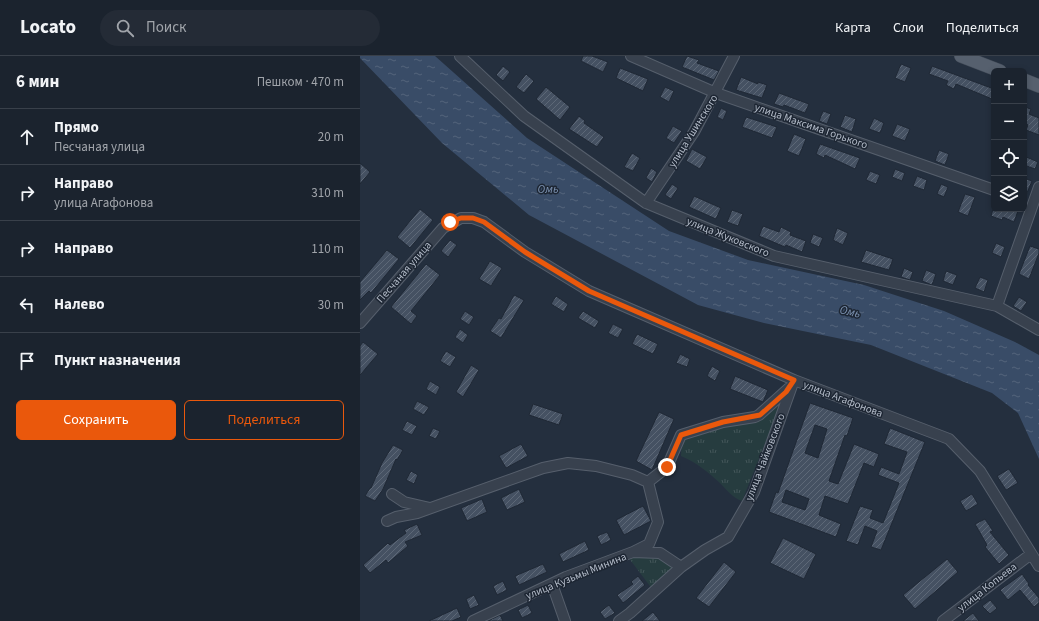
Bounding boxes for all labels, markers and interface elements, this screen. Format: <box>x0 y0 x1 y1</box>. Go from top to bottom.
search box <box>100 10 380 46</box>
text: Locato <box>20 14 76 41</box>
icon: search <box>114 17 136 39</box>
text: Поиск <box>146 17 187 38</box>
text: Карта <box>835 18 871 38</box>
text: Слои <box>893 18 924 38</box>
text: Поделиться <box>946 18 1019 38</box>
map controls <box>991 68 1027 212</box>
button: + <box>991 68 1027 104</box>
text: 6 мин <box>16 70 59 94</box>
text: Пешком · 470 m <box>257 73 344 91</box>
street label: улица Ушинского <box>665 92 721 170</box>
street label: улица Максима Горького <box>752 100 870 152</box>
button: − <box>991 104 1027 140</box>
text: Прямо <box>54 117 99 138</box>
icon: ahead <box>16 126 38 148</box>
text: 20 m <box>318 128 344 146</box>
text: Песчаная улица <box>54 138 145 156</box>
button: locate <box>991 140 1027 176</box>
text: Направо <box>54 173 113 194</box>
button: layers <box>991 176 1027 212</box>
water label: Омь <box>538 181 558 198</box>
icon: right <box>16 182 38 204</box>
text: 310 m <box>311 184 344 202</box>
text: улица Агафонова <box>54 194 153 212</box>
route start <box>441 213 459 231</box>
street label: улица Жуковского <box>684 214 772 260</box>
icon: right <box>16 238 38 260</box>
text: Направо <box>54 238 113 259</box>
street label: Песчаная улица <box>373 238 435 306</box>
text: 110 m <box>311 240 344 258</box>
icon: left <box>16 294 38 316</box>
text: Налево <box>54 294 105 315</box>
text: 30 m <box>318 296 344 314</box>
water label: Омь <box>838 301 862 323</box>
icon: arrive <box>16 350 38 372</box>
text: Пункт назначения <box>54 350 181 371</box>
street label: улица Агафонова <box>801 377 885 421</box>
button: Сохранить <box>16 400 176 440</box>
button: Поделиться <box>184 400 344 440</box>
street label: улица Чайковского <box>741 411 789 503</box>
route end <box>658 458 676 476</box>
street label: улица Кузьмы Минина <box>523 549 629 603</box>
street label: улица Копьева <box>954 559 1020 615</box>

